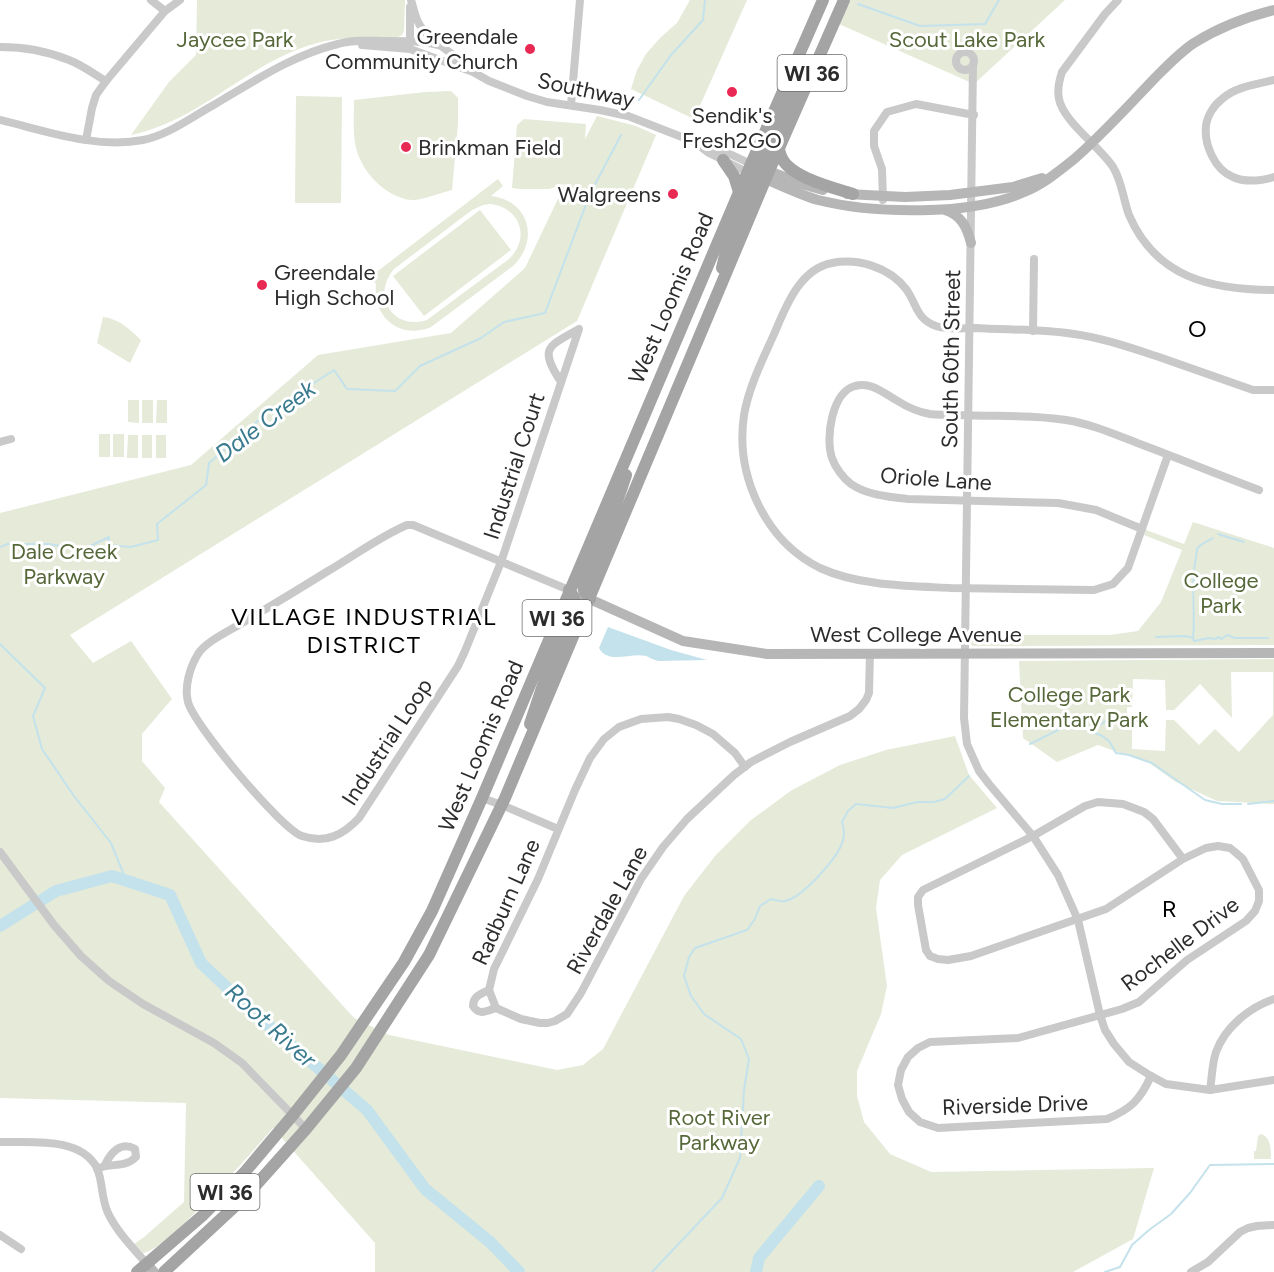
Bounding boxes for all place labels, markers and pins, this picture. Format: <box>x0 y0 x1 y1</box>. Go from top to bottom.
place label: Greendale Community Church <box>325 23 518 75</box>
marker: Greendale Community Church <box>523 42 537 56</box>
marker: Sendik's Fresh2GO <box>725 85 739 99</box>
place label: Sendik's Fresh2GO <box>682 102 782 154</box>
place label: Brinkman Field <box>418 134 561 161</box>
marker: Brinkman Field <box>399 140 413 154</box>
place label: Walgreens <box>558 181 661 208</box>
marker: Walgreens <box>666 187 680 201</box>
place label: Greendale High School <box>274 259 394 311</box>
marker: Greendale High School <box>255 278 269 292</box>

